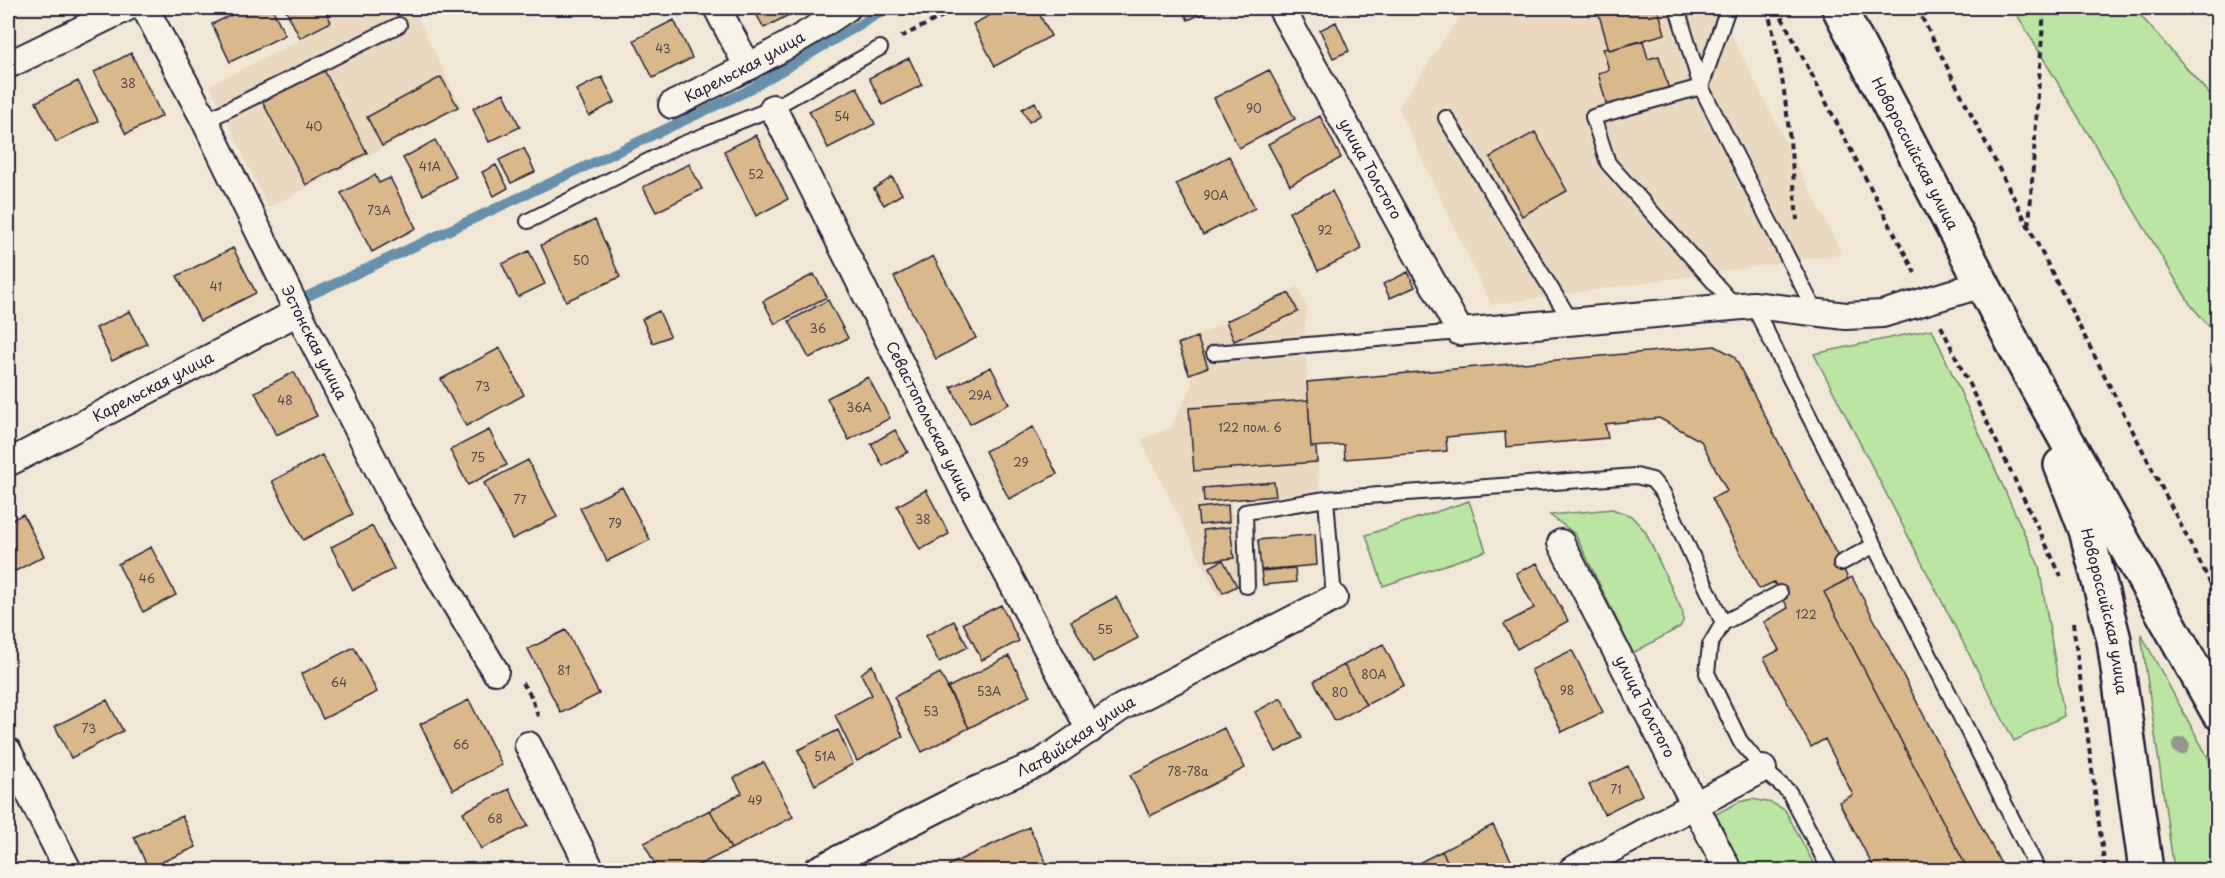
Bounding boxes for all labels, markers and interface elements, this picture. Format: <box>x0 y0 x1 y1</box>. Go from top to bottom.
street label: Карельская улица <box>680 24 809 107</box>
house number: 43 <box>655 39 671 57</box>
street label: Новороссийская улица <box>1867 72 1966 234</box>
house number: 38 <box>120 74 136 92</box>
house number: 90 <box>1246 99 1262 117</box>
house number: 54 <box>834 107 850 125</box>
street label: улица Толстого <box>1334 114 1409 223</box>
house number: 40 <box>306 117 323 135</box>
house number: 41А <box>419 157 441 175</box>
house number: 52 <box>748 165 764 183</box>
house number: 90А <box>1204 186 1228 204</box>
house number: 73А <box>367 201 391 219</box>
house number: 92 <box>1317 221 1333 239</box>
house number: 50 <box>573 251 589 269</box>
house number: 41 <box>210 277 222 295</box>
street label: Эстонская улица <box>277 281 354 404</box>
house number: 36 <box>810 319 826 337</box>
street label: Севастопольская улица <box>881 337 980 505</box>
street label: Карельская улица <box>88 345 218 427</box>
house number: 73 <box>476 377 490 395</box>
house number: 29А <box>968 386 992 404</box>
house number: 48 <box>277 391 293 409</box>
house number: 36А <box>846 398 872 416</box>
house number: 122 пом. 6 <box>1218 418 1282 436</box>
house number: 75 <box>471 448 485 466</box>
house number: 29 <box>1013 453 1029 471</box>
house number: 77 <box>513 490 527 508</box>
house number: 38 <box>915 510 931 528</box>
house number: 79 <box>608 514 622 532</box>
street label: Новороссийская улица <box>2076 525 2135 696</box>
house number: 46 <box>139 569 155 587</box>
house number: 122 <box>1795 605 1817 623</box>
house number: 55 <box>1097 620 1113 638</box>
street label: улица Толстого <box>1610 651 1682 761</box>
house number: 81 <box>558 661 570 679</box>
house number: 80А <box>1361 665 1387 683</box>
house number: 64 <box>331 673 347 691</box>
house number: 98 <box>1560 681 1574 699</box>
house number: 53А <box>977 682 1001 700</box>
house number: 80 <box>1332 683 1348 701</box>
street label: Латвийская улица <box>1013 689 1139 781</box>
house number: 53 <box>923 702 939 720</box>
house number: 73 <box>82 719 96 737</box>
house number: 66 <box>453 735 469 753</box>
house number: 51А <box>814 747 836 765</box>
house number: 78-78а <box>1168 762 1209 780</box>
house number: 71 <box>1610 780 1622 798</box>
house number: 49 <box>748 791 762 809</box>
house number: 68 <box>487 809 503 827</box>

